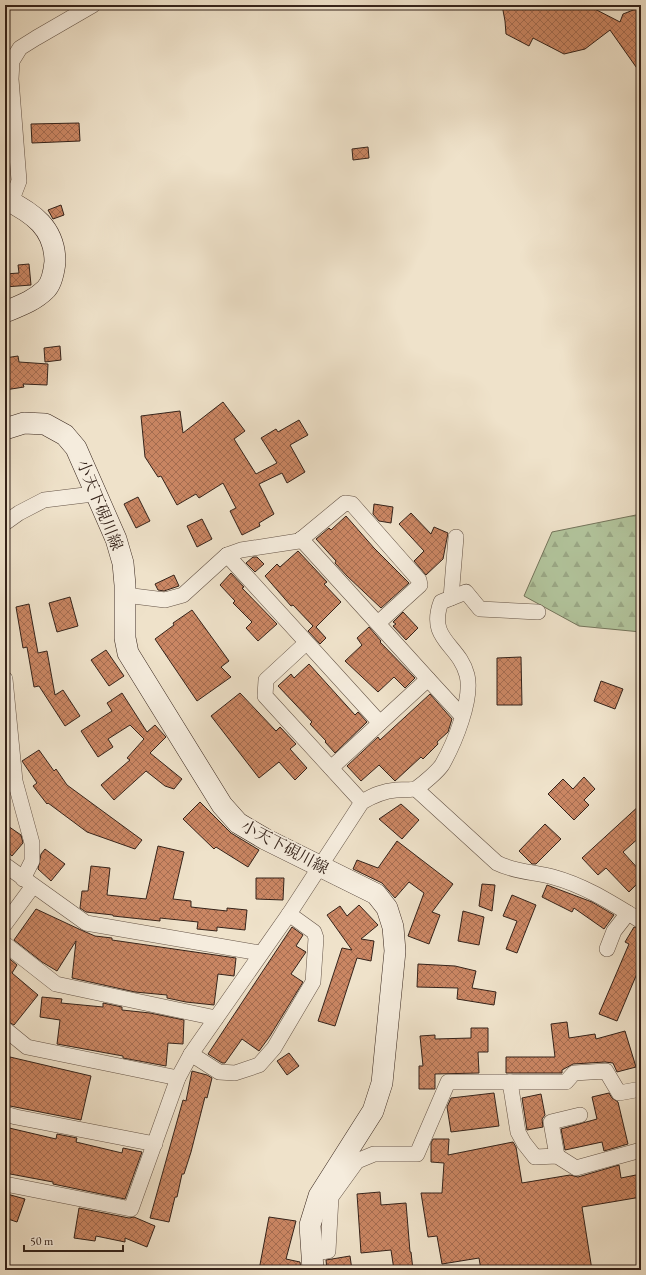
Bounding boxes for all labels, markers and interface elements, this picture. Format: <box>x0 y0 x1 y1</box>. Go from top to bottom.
street label: 小天下硯川線 <box>72 457 128 553</box>
street label: 小天下硯川線 <box>238 815 332 879</box>
scale bar <box>24 1227 123 1253</box>
text: 50 m <box>30 1233 54 1249</box>

